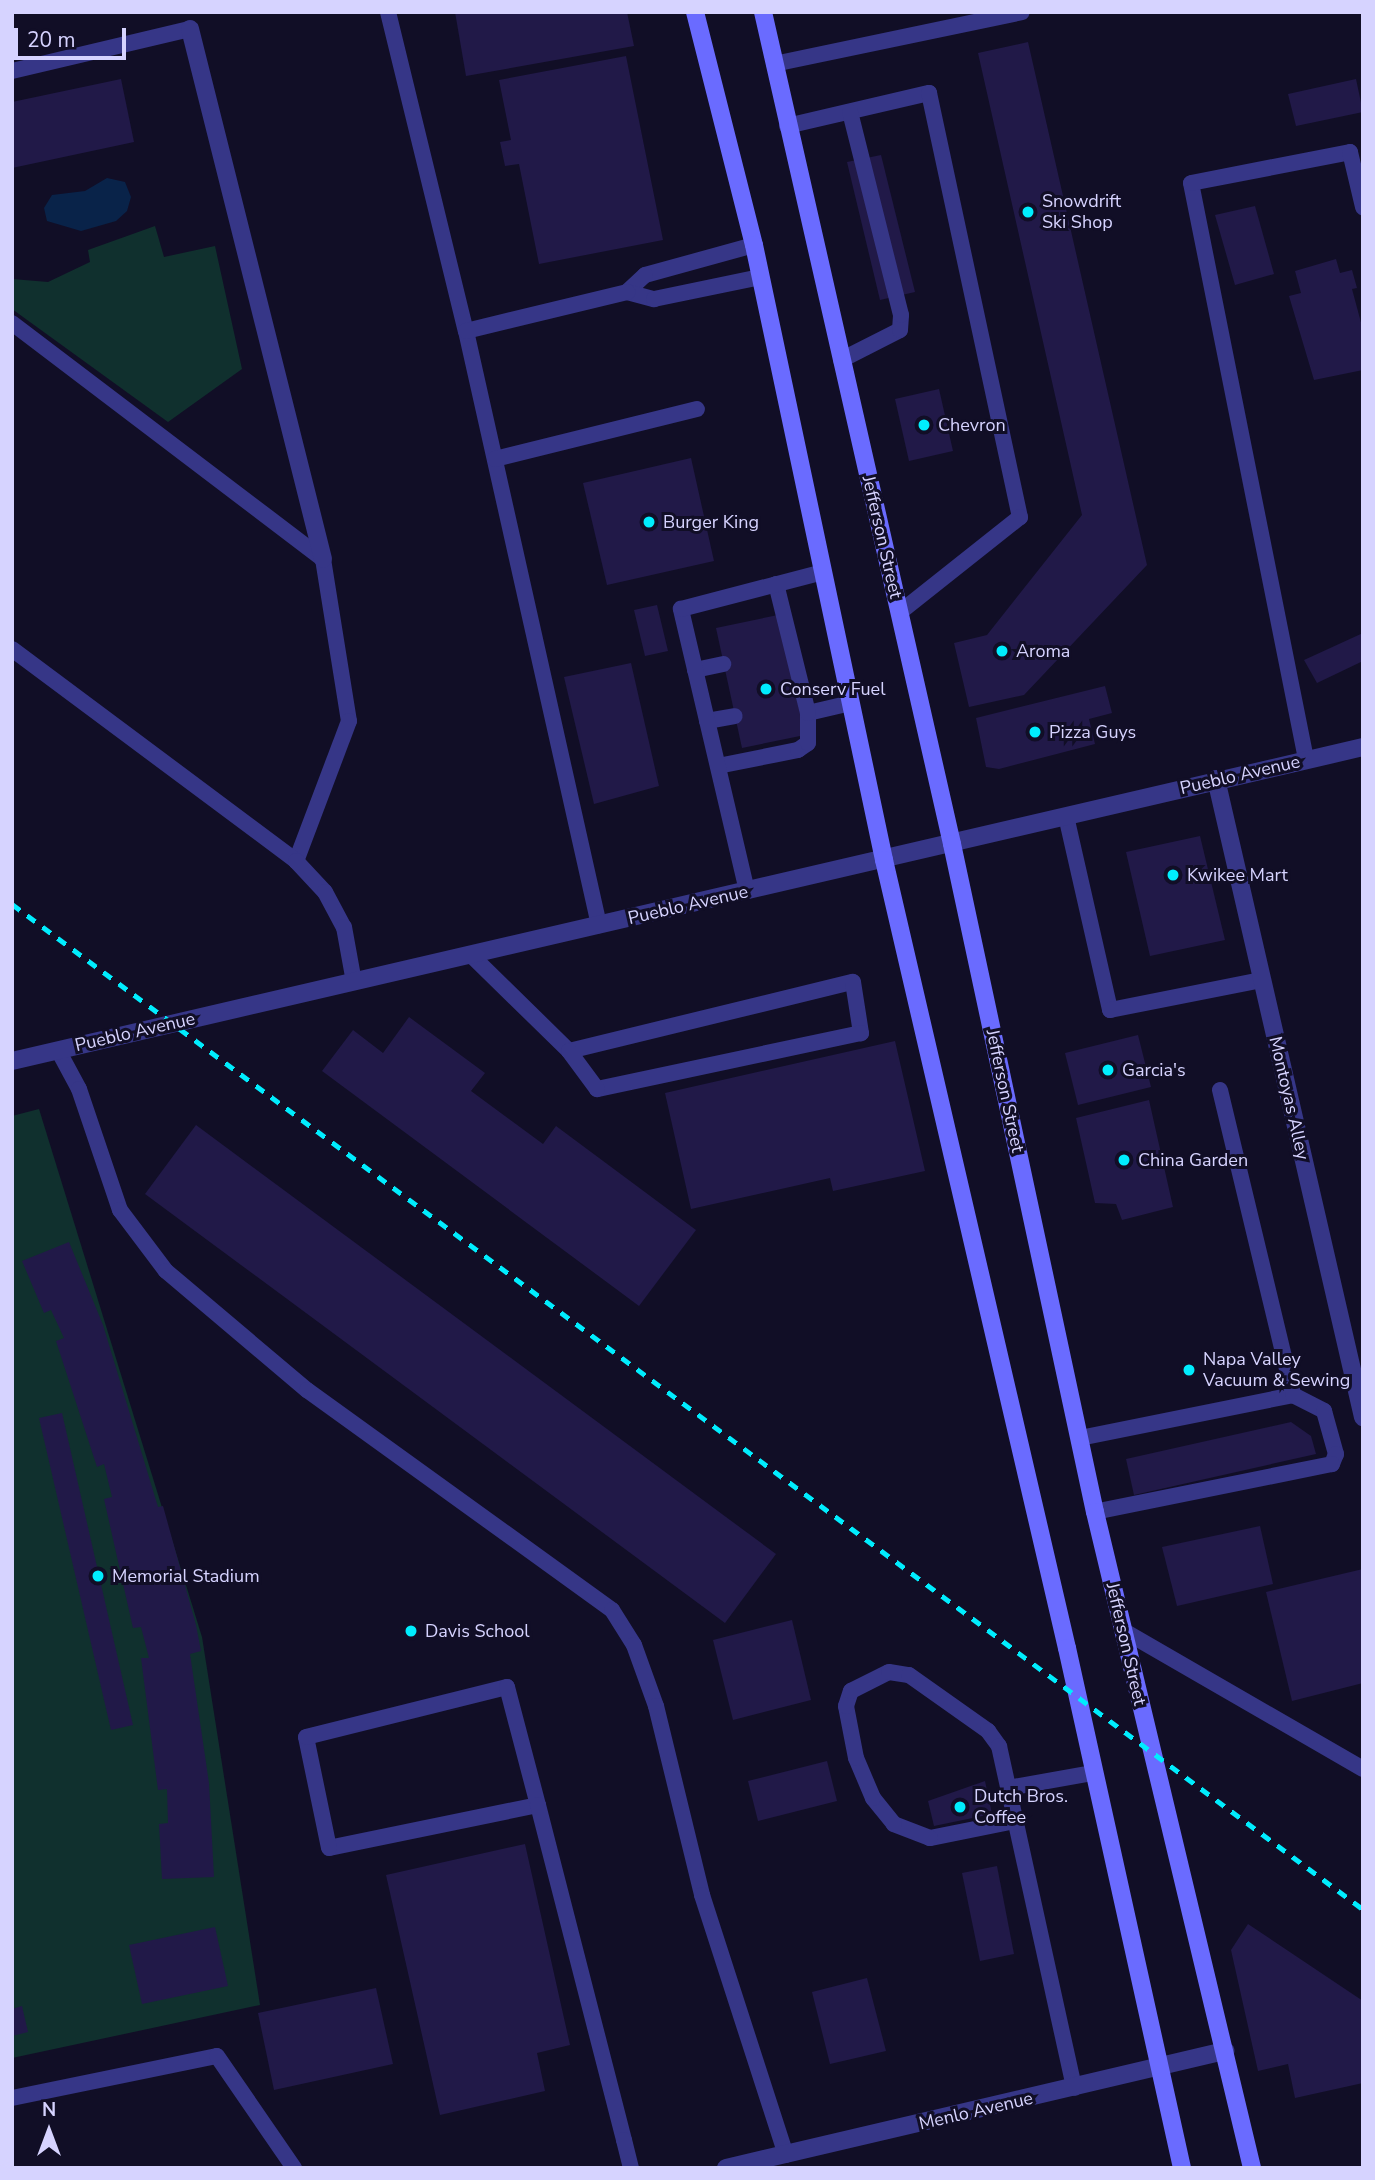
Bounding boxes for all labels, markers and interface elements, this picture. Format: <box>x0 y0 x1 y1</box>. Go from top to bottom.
scale bar <box>18 14 130 58</box>
text: 20 m <box>27 26 76 54</box>
place label: Snowdrift Ski Shop <box>1042 191 1121 234</box>
marker: Snowdrift Ski Shop <box>1020 204 1036 220</box>
place label: Chevron <box>938 414 1006 436</box>
marker: Chevron <box>916 417 932 433</box>
street label: Jefferson Street <box>857 473 907 601</box>
place label: Burger King <box>663 511 759 533</box>
marker: Burger King <box>641 514 657 530</box>
place label: Aroma <box>1016 640 1070 662</box>
marker: Aroma <box>994 643 1010 659</box>
place label: Conserv Fuel <box>780 678 885 700</box>
marker: Conserv Fuel <box>758 681 774 697</box>
place label: Pizza Guys <box>1049 721 1136 743</box>
marker: Pizza Guys <box>1027 724 1043 740</box>
street label: Pueblo Avenue <box>1178 751 1302 799</box>
place label: Kwikee Mart <box>1187 864 1288 886</box>
marker: Kwikee Mart <box>1165 867 1181 883</box>
street label: Pueblo Avenue <box>626 881 750 929</box>
street label: Pueblo Avenue <box>73 1008 197 1056</box>
street label: Jefferson Street <box>981 1027 1029 1155</box>
street label: Montoyas Alley <box>1264 1034 1314 1162</box>
place label: Garcia's <box>1122 1059 1186 1081</box>
marker: Garcia's <box>1100 1062 1116 1078</box>
place label: China Garden <box>1138 1149 1248 1171</box>
marker: China Garden <box>1116 1152 1132 1168</box>
place label: Napa Valley Vacuum & Sewing <box>1203 1349 1350 1392</box>
marker: Napa Valley Vacuum & Sewing <box>1181 1362 1197 1378</box>
place label: Memorial Stadium <box>112 1565 260 1587</box>
marker: Memorial Stadium <box>90 1568 106 1584</box>
street label: Jefferson Street <box>1101 1580 1151 1708</box>
place label: Davis School <box>425 1620 530 1642</box>
marker: Davis School <box>403 1623 419 1639</box>
place label: Dutch Bros. Coffee <box>974 1786 1068 1828</box>
marker: Dutch Bros. Coffee <box>952 1799 968 1815</box>
street label: Menlo Avenue <box>917 2087 1035 2135</box>
north arrow <box>14 2096 84 2166</box>
text: N <box>42 2097 56 2123</box>

